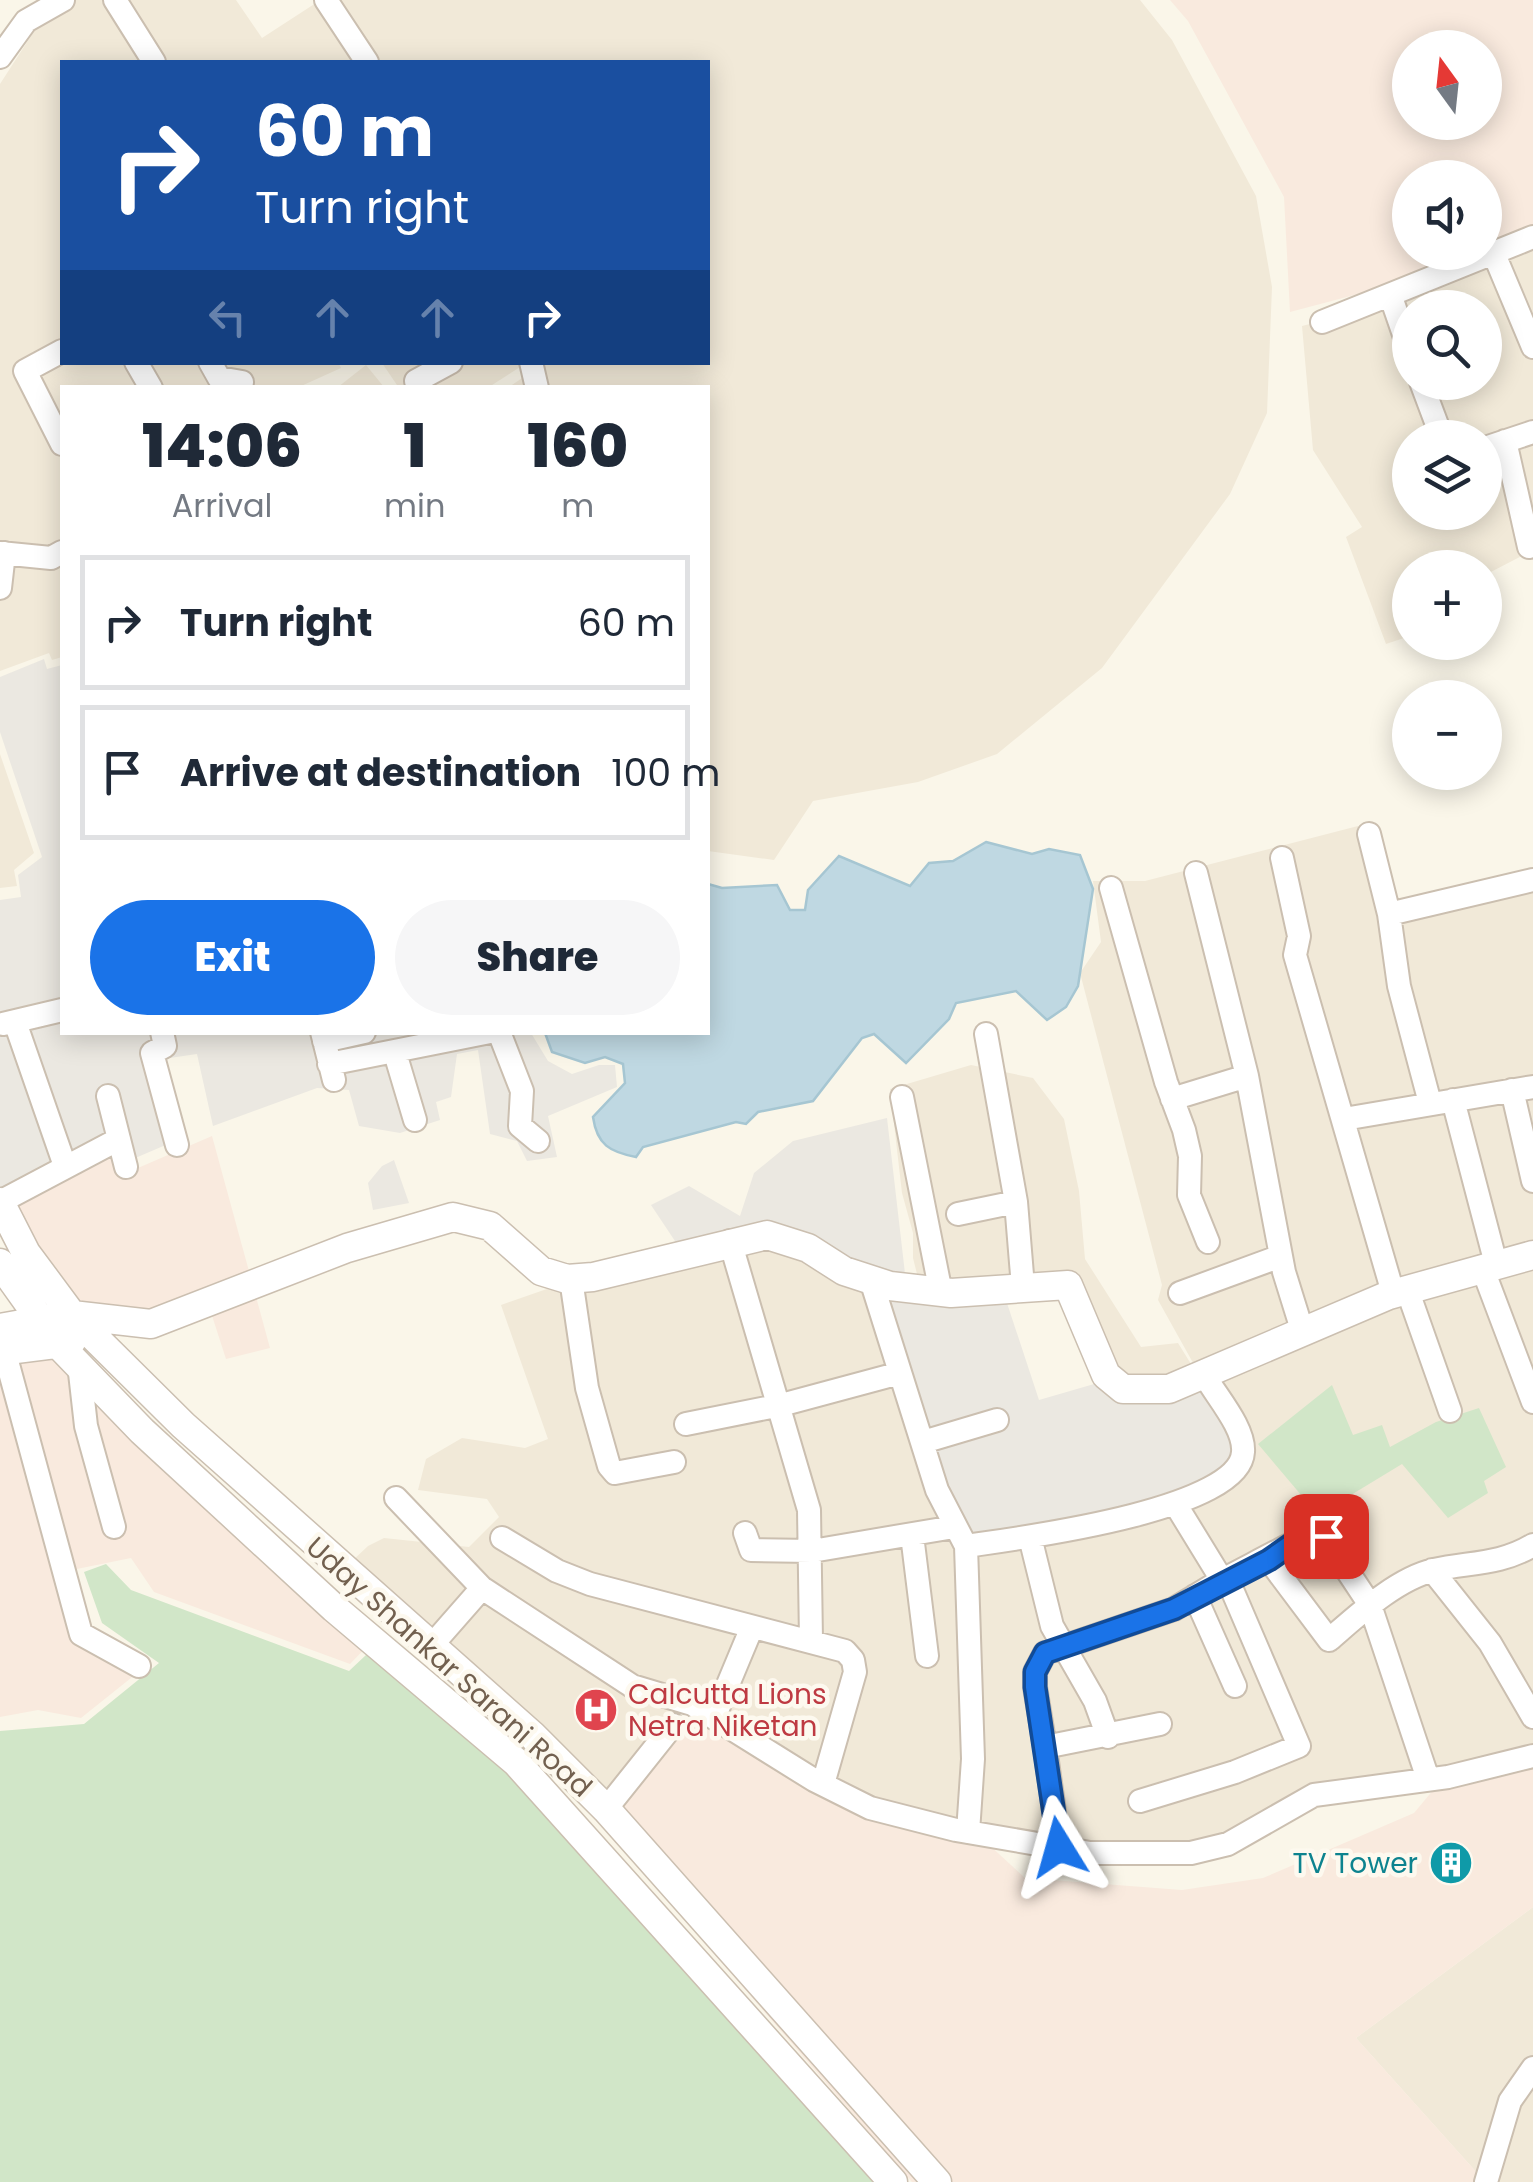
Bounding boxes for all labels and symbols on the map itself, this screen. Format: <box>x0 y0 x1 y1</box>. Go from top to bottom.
north arrow <box>1392 30 1502 140</box>
pin <box>1284 1494 1369 1579</box>
street label: Uday Shankar Sarani Road <box>298 1528 600 1806</box>
place label: Calcutta Lions Netra Niketan <box>628 1675 827 1746</box>
hospital icon: Calcutta Lions Netra Niketan <box>573 1687 619 1733</box>
position arrow <box>1007 1795 1111 1899</box>
building icon: TV Tower <box>1428 1840 1474 1886</box>
place label: TV Tower <box>1293 1844 1418 1883</box>

